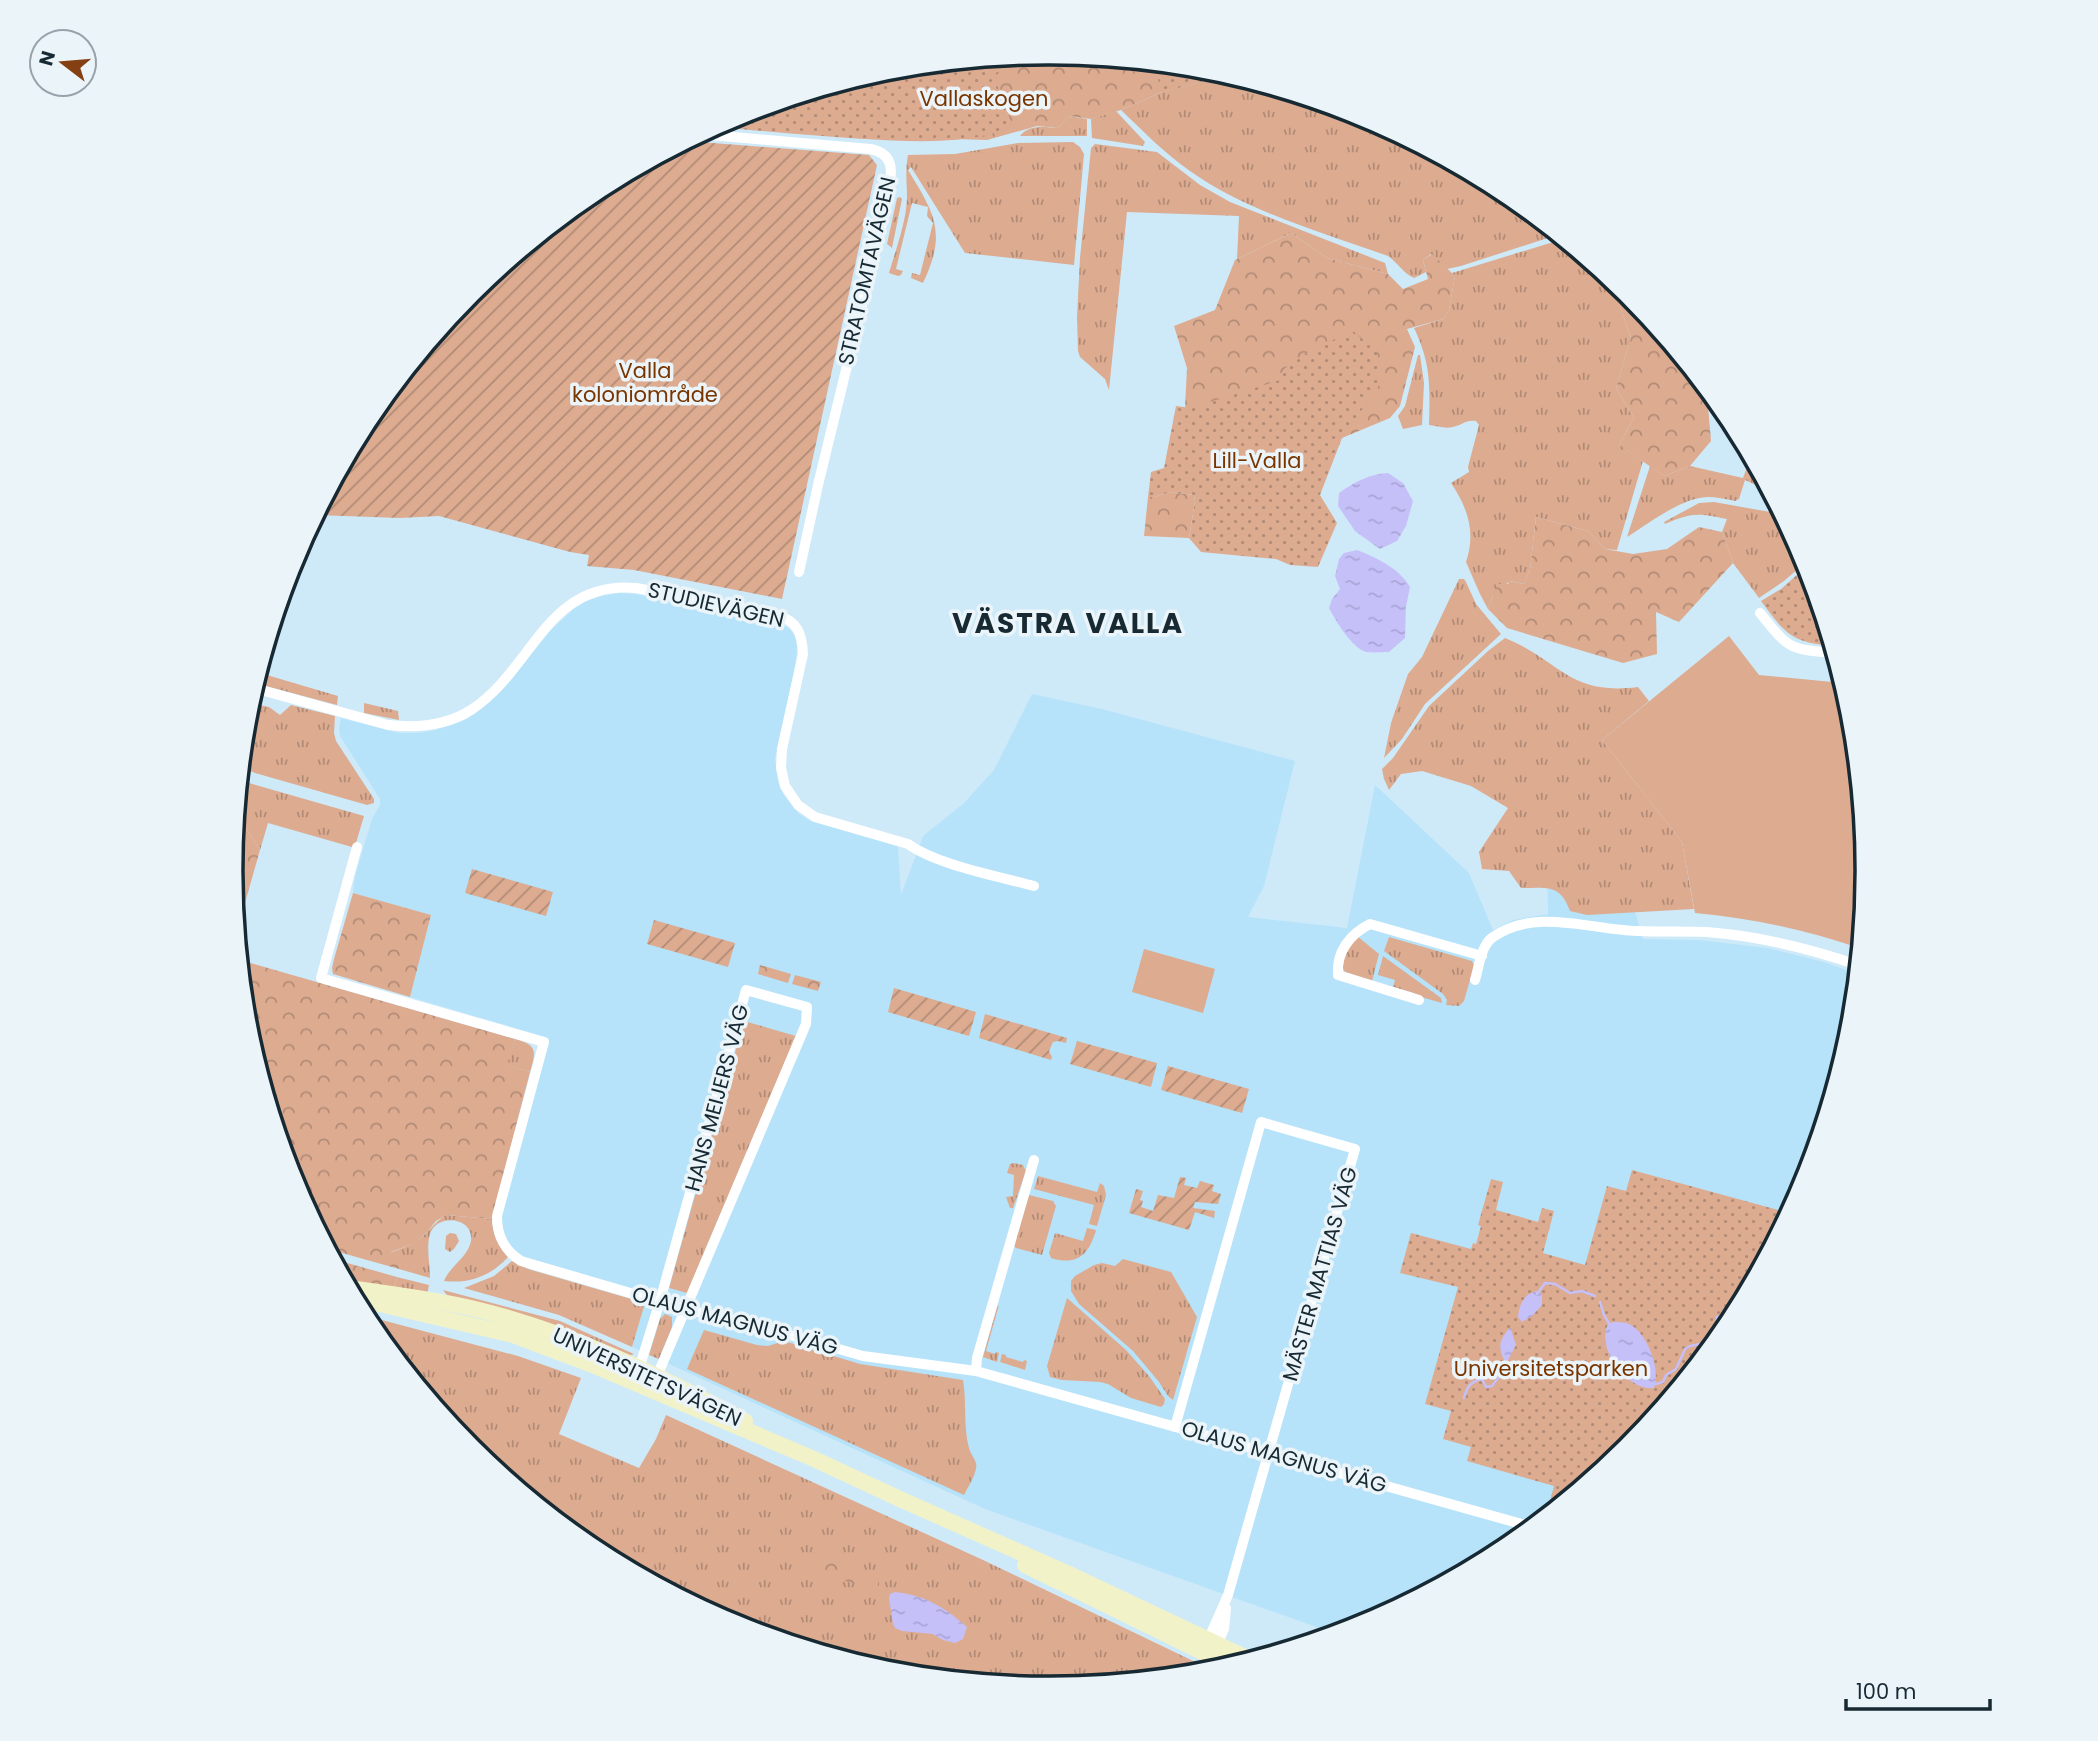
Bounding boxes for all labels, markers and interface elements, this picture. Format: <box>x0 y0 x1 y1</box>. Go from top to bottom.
north arrow <box>28 28 98 98</box>
text: N <box>32 48 62 69</box>
park label: Vallaskogen <box>920 84 1048 113</box>
street label: STRATOMTAVÄGEN <box>831 174 902 368</box>
park label: Valla koloniområde <box>572 356 718 409</box>
park label: Lill-Valla <box>1212 446 1302 475</box>
street label: STUDIEVÄGEN <box>645 575 787 634</box>
district label: VÄSTRA VALLA <box>952 604 1184 643</box>
street label: HANS MEIJERS VÄG <box>678 1001 755 1195</box>
street label: MÄSTER MATTIAS VÄG <box>1275 1163 1364 1385</box>
street label: OLAUS MAGNUS VÄG <box>629 1279 841 1362</box>
street label: UNIVERSITETSVÄGEN <box>548 1320 746 1433</box>
park label: Universitetsparken <box>1454 1354 1648 1383</box>
street label: OLAUS MAGNUS VÄG <box>1178 1413 1390 1500</box>
scale bar <box>1846 1668 1990 1712</box>
text: 100 m <box>1856 1677 1916 1706</box>

